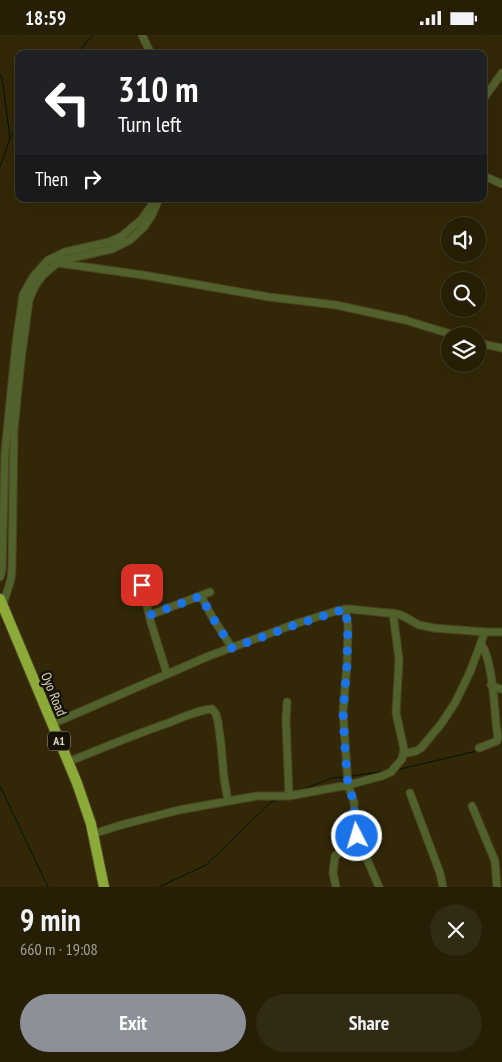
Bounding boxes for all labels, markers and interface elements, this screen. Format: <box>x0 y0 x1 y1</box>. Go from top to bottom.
text: 18:59 <box>25 6 66 30</box>
text: 310 m <box>118 66 199 112</box>
icon: left <box>35 70 100 135</box>
text: Turn left <box>118 110 182 138</box>
icon: right <box>78 165 106 193</box>
text: Then <box>35 167 68 191</box>
map controls <box>441 217 486 372</box>
button: sound <box>441 217 486 262</box>
button: search <box>441 272 486 317</box>
button: layers <box>441 327 486 372</box>
pin <box>121 564 163 606</box>
icon: arrive <box>128 571 156 599</box>
street label: Oyo Road <box>37 669 71 719</box>
road number: A1 <box>48 731 70 751</box>
position arrow <box>330 809 382 861</box>
text: 9 min <box>20 900 81 939</box>
button: close <box>430 904 482 956</box>
text: 660 m · 19:08 <box>20 939 98 959</box>
button: Exit <box>20 994 246 1052</box>
button: Share <box>256 994 482 1052</box>

